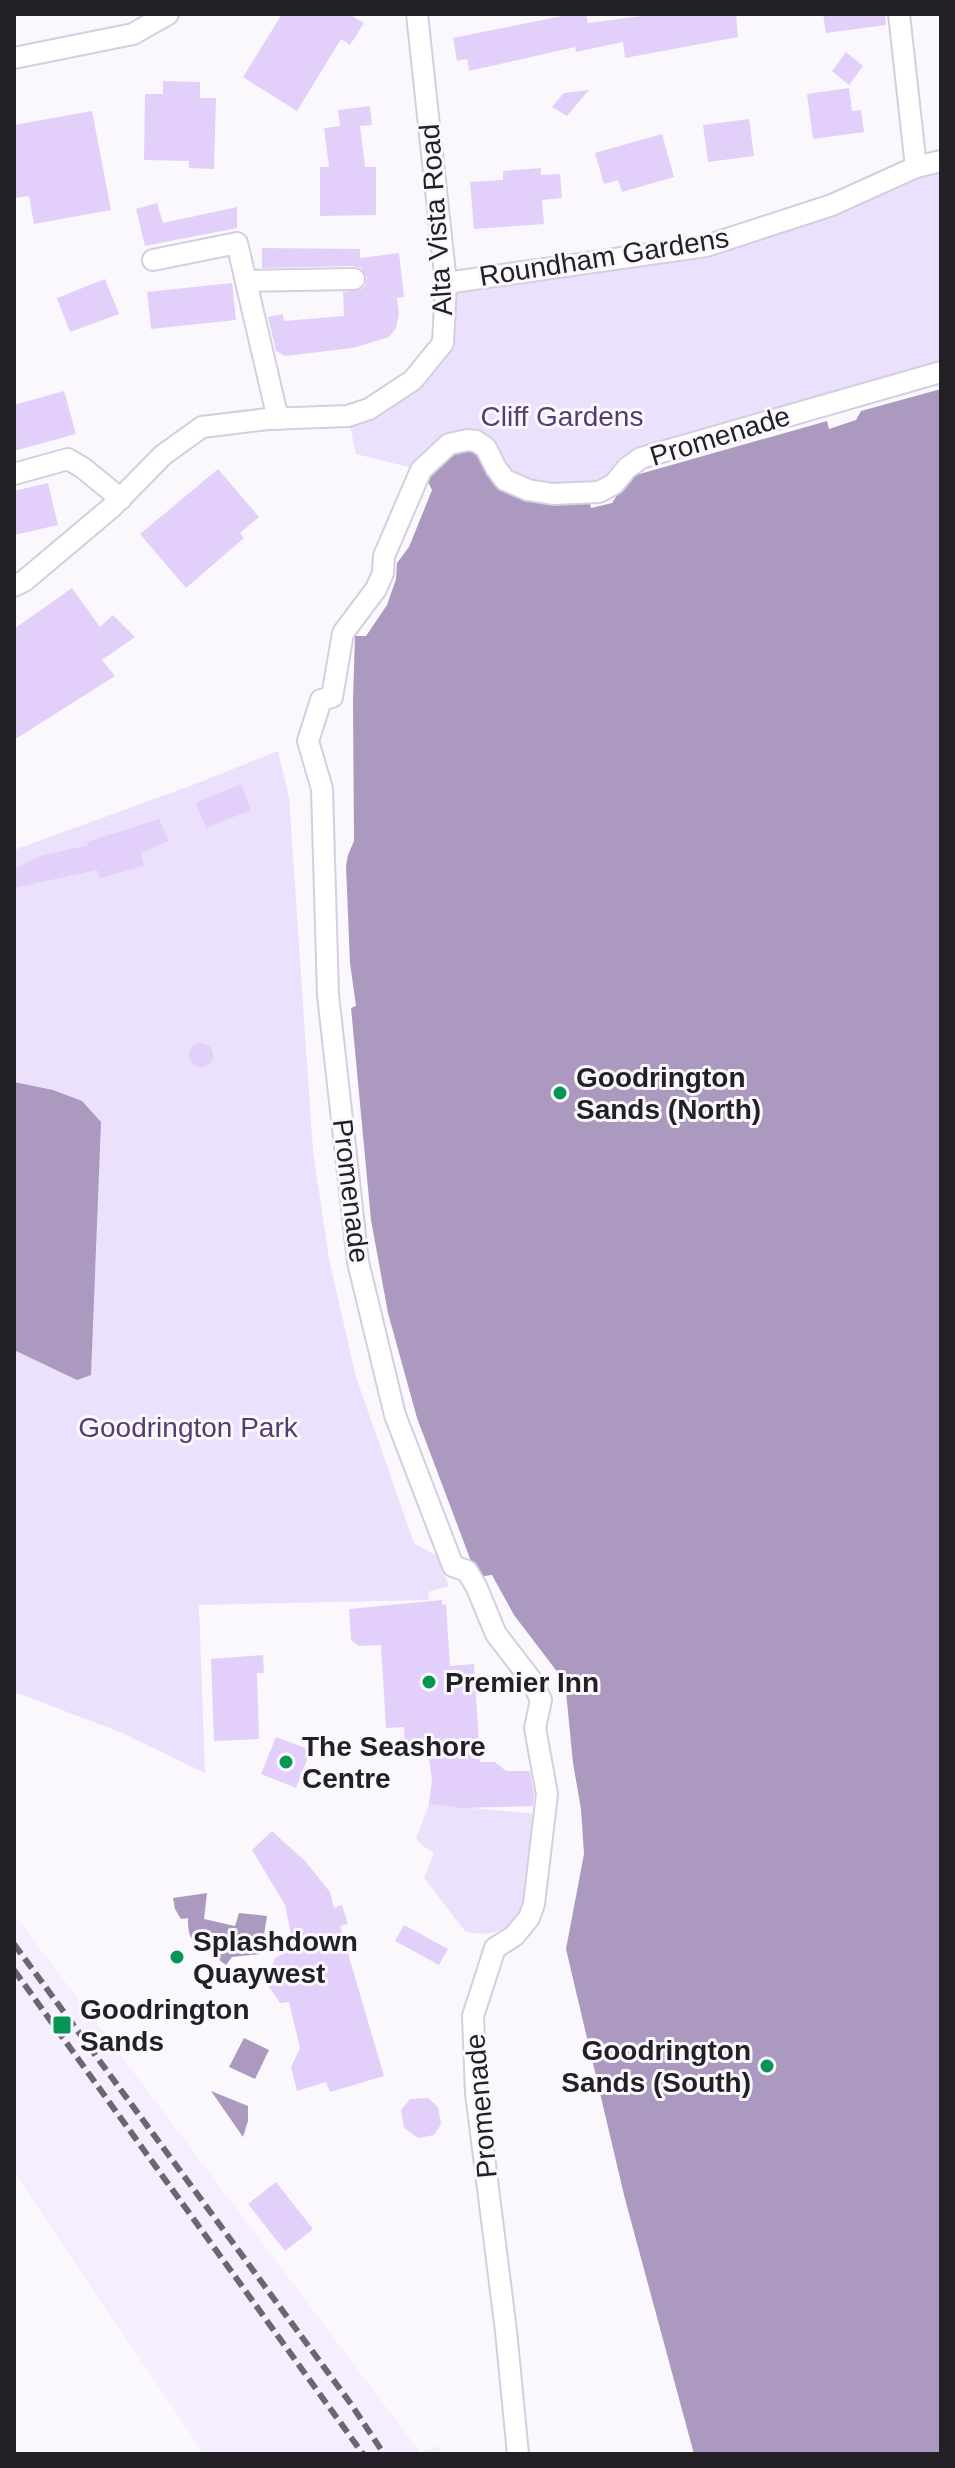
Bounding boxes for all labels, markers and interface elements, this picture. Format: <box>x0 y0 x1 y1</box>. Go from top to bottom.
street label: Alta Vista Road <box>414 123 458 317</box>
street label: Roundham Gardens <box>477 222 731 292</box>
street label: Promenade <box>646 400 794 472</box>
park label: Cliff Gardens <box>481 401 643 432</box>
place label: Goodrington Sands (North) <box>576 1062 761 1125</box>
marker: Goodrington Sands (North) <box>551 1084 569 1102</box>
street label: Promenade <box>327 1117 375 1265</box>
park label: Goodrington Park <box>78 1412 299 1443</box>
place label: Premier Inn <box>445 1667 599 1698</box>
marker: Premier Inn <box>420 1673 438 1691</box>
place label: The Seashore Centre <box>302 1731 486 1794</box>
marker: The Seashore Centre <box>277 1753 295 1771</box>
place label: Splashdown Quaywest <box>193 1926 358 1989</box>
marker: Splashdown Quaywest <box>168 1948 186 1966</box>
place label: Goodrington Sands <box>80 1994 250 2057</box>
marker: Goodrington Sands <box>51 2014 73 2036</box>
street label: Promenade <box>459 2033 503 2179</box>
place label: Goodrington Sands (South) <box>561 2035 751 2098</box>
marker: Goodrington Sands (South) <box>758 2057 776 2075</box>

